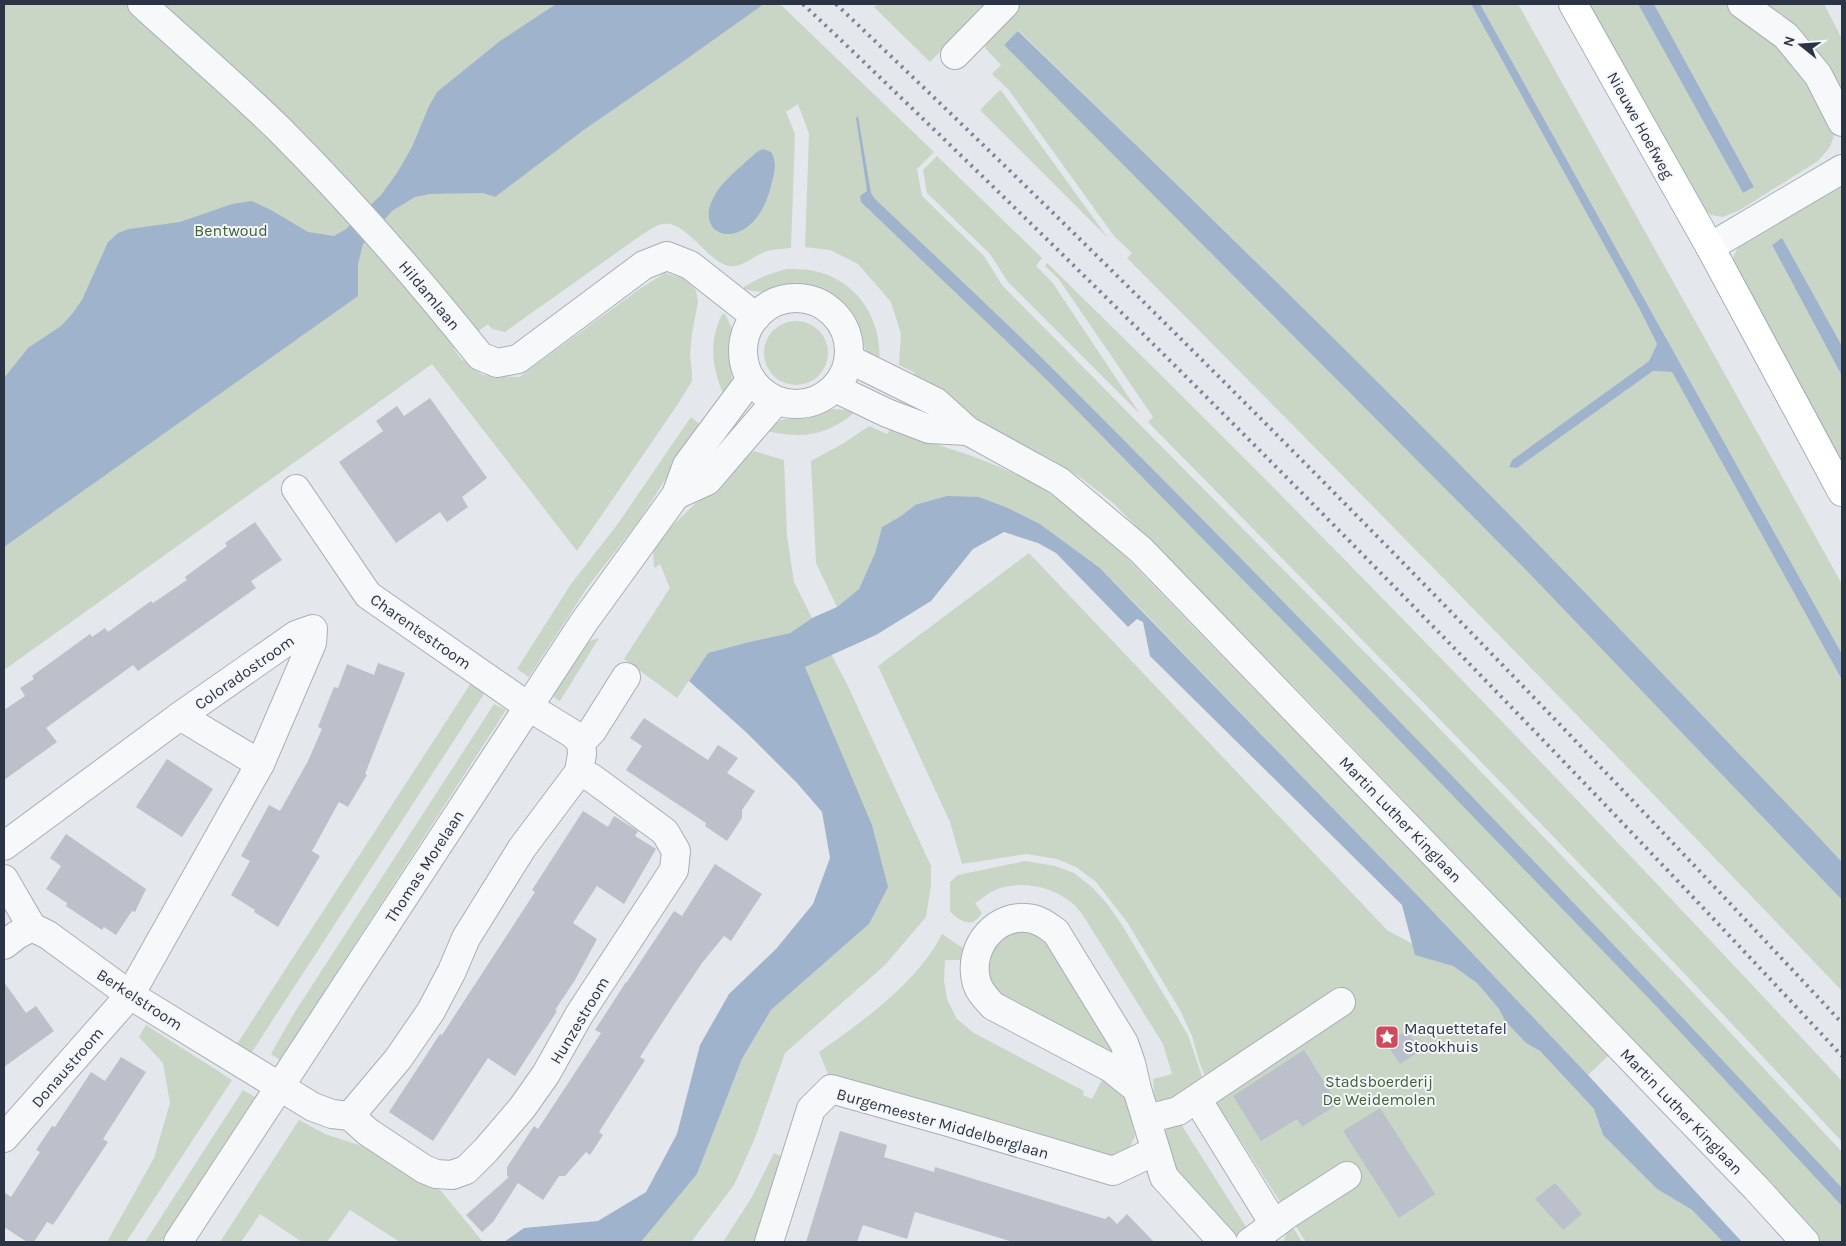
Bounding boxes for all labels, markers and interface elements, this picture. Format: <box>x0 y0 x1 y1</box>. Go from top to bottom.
north arrow <box>1776 20 1826 70</box>
text: N <box>1779 34 1799 49</box>
street label: Nieuwe Hoefweg <box>1603 69 1678 182</box>
park label: Bentwoud <box>194 221 268 240</box>
street label: Hildamlaan <box>395 257 464 334</box>
street label: Charentestroom <box>367 590 475 673</box>
street label: Coloradostroom <box>191 631 298 714</box>
street label: Martin Luther Kinglaan <box>1335 752 1466 886</box>
street label: Thomas Morelaan <box>381 806 468 926</box>
street label: Berkelstroom <box>93 965 186 1034</box>
street label: Hunzestroom <box>546 973 613 1067</box>
place label: Maquettetafel Stookhuis <box>1404 1019 1507 1056</box>
street label: Donaustroom <box>27 1023 107 1111</box>
place icon: Maquettetafel Stookhuis <box>1374 1024 1400 1050</box>
street label: Martin Luther Kinglaan <box>1616 1044 1747 1178</box>
park label: Stadsboerderij De Weidemolen <box>1322 1072 1436 1109</box>
street label: Burgemeester Middelberglaan <box>834 1084 1051 1163</box>

